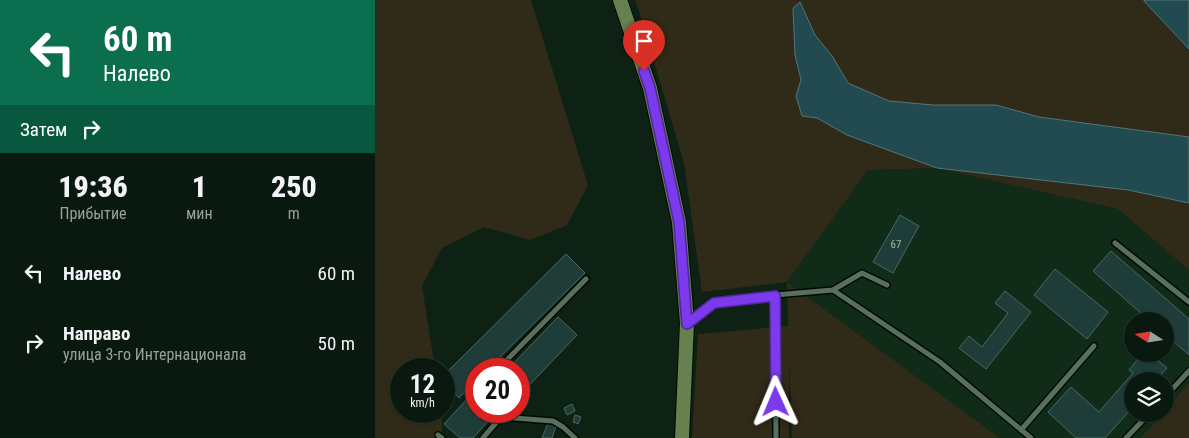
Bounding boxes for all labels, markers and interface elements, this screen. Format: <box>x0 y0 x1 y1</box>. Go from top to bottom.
text: 60 m <box>103 19 172 60</box>
icon: left <box>20 20 85 85</box>
pin <box>623 20 665 71</box>
icon: arrive <box>630 27 658 55</box>
text: Налево <box>103 61 171 86</box>
icon: right <box>77 115 105 143</box>
text: Затем <box>20 118 67 141</box>
text: 19:36 <box>58 169 128 204</box>
text: 1 <box>192 169 207 204</box>
text: 250 <box>271 169 317 204</box>
text: Прибытие <box>59 204 127 223</box>
text: мин <box>186 204 213 223</box>
text: m <box>288 204 300 223</box>
house number: 67 <box>891 238 901 251</box>
icon: left <box>20 259 48 287</box>
text: Налево <box>63 262 121 285</box>
text: 60 m <box>318 262 355 285</box>
north arrow <box>1124 312 1174 362</box>
map controls <box>1124 312 1174 422</box>
text: Направо <box>63 322 130 345</box>
icon: right <box>20 329 48 357</box>
text: 50 m <box>318 332 355 355</box>
text: улица 3-го Интернационала <box>63 345 246 364</box>
speed limit sign: 20 <box>465 358 530 423</box>
text: 12 <box>410 370 435 399</box>
button: layers <box>1124 372 1174 422</box>
position arrow <box>749 375 801 427</box>
text: km/h <box>410 396 435 410</box>

